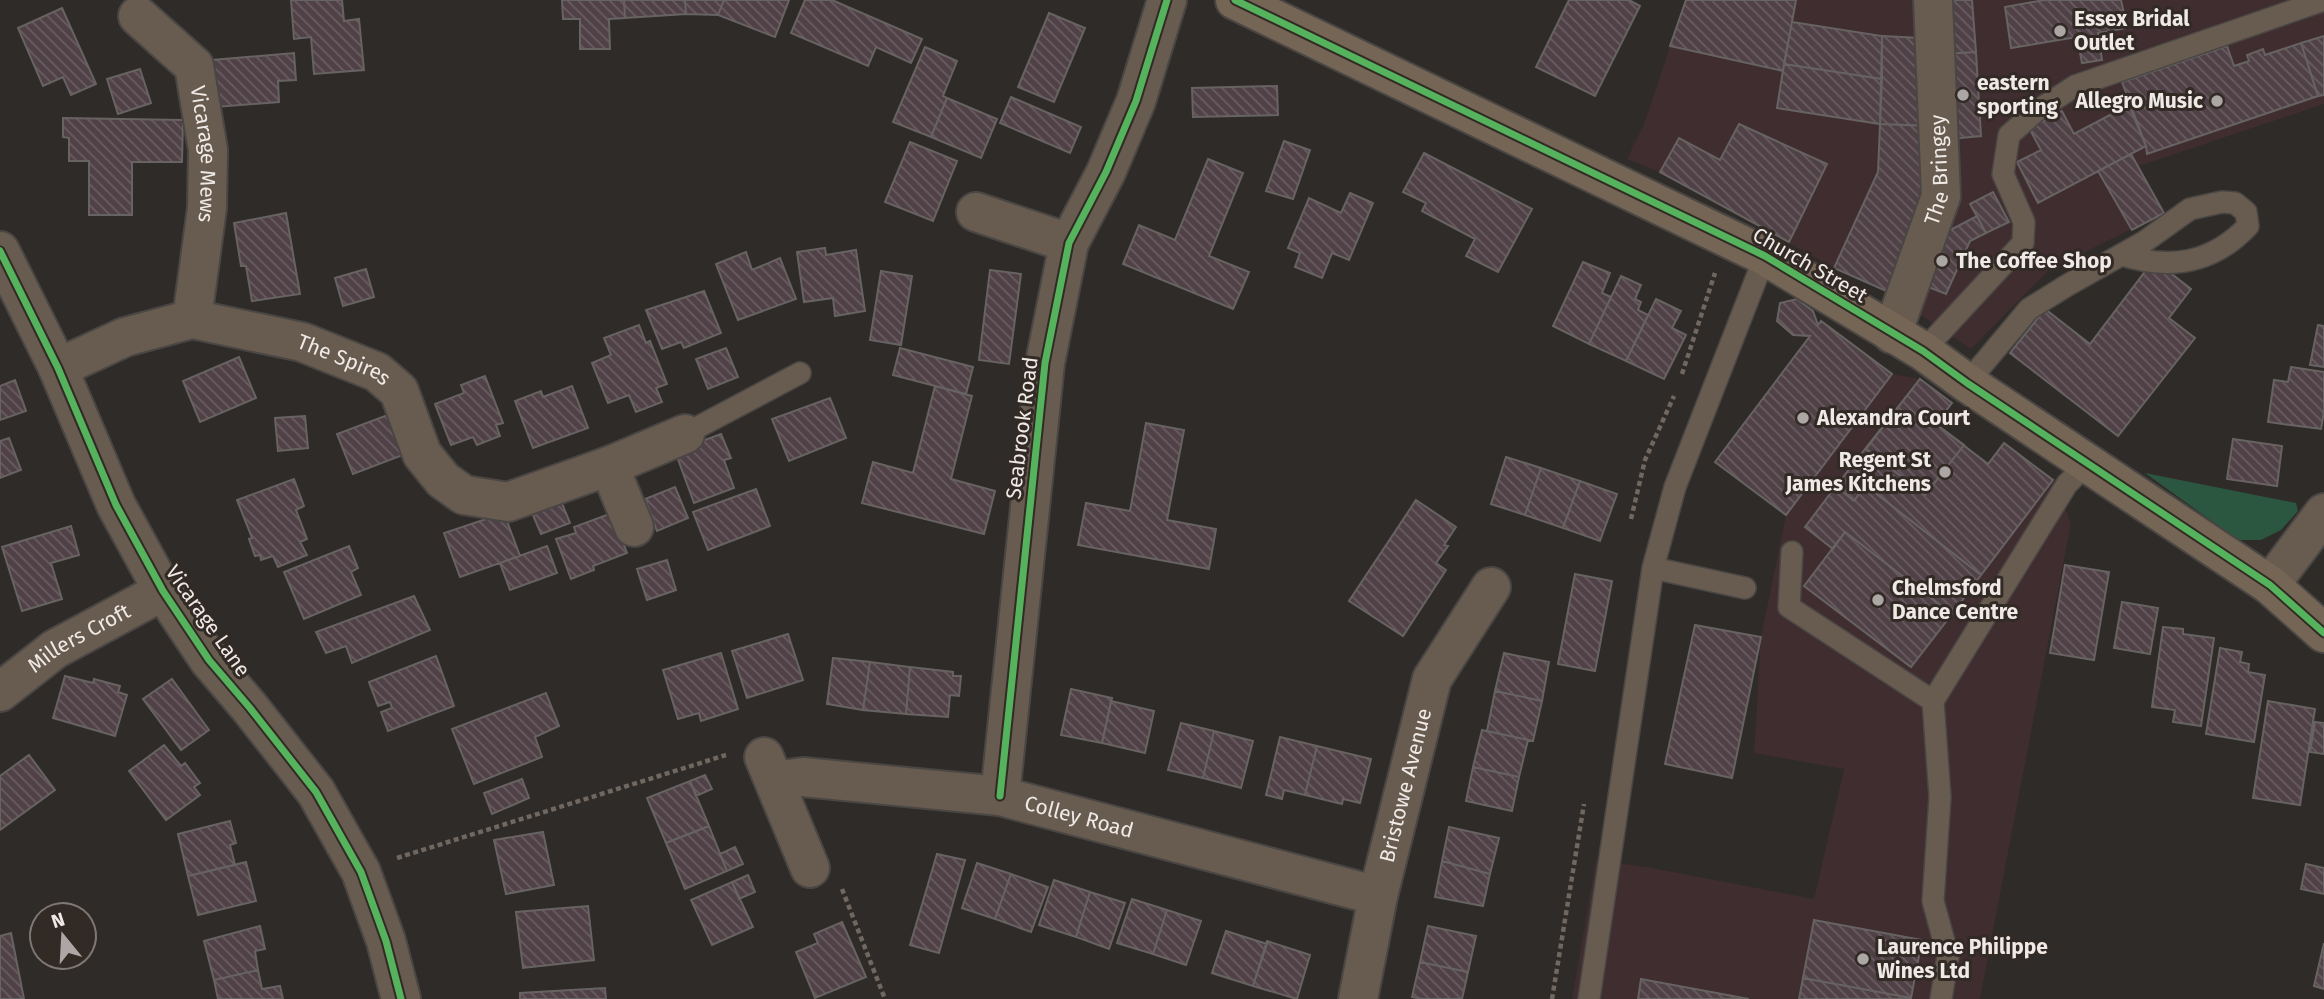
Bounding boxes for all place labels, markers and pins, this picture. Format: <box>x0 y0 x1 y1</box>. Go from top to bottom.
place label: Essex Bridal Outlet <box>2074 6 2190 56</box>
marker: Essex Bridal Outlet <box>2052 23 2068 39</box>
place label: eastern sporting <box>1977 70 2059 120</box>
marker: eastern sporting <box>1955 87 1971 103</box>
place label: Allegro Music <box>2074 88 2203 114</box>
marker: Allegro Music <box>2209 93 2225 109</box>
place label: The Coffee Shop <box>1956 248 2112 274</box>
marker: The Coffee Shop <box>1934 253 1950 269</box>
place label: Alexandra Court <box>1816 405 1971 431</box>
marker: Alexandra Court <box>1795 410 1811 426</box>
place label: Regent St James Kitchens <box>1784 447 1932 497</box>
marker: Regent St James Kitchens <box>1937 464 1953 480</box>
place label: Chelmsford Dance Centre <box>1892 575 2019 625</box>
marker: Chelmsford Dance Centre <box>1870 592 1886 608</box>
place label: Laurence Philippe Wines Ltd <box>1877 934 2048 984</box>
marker: Laurence Philippe Wines Ltd <box>1855 951 1871 967</box>

